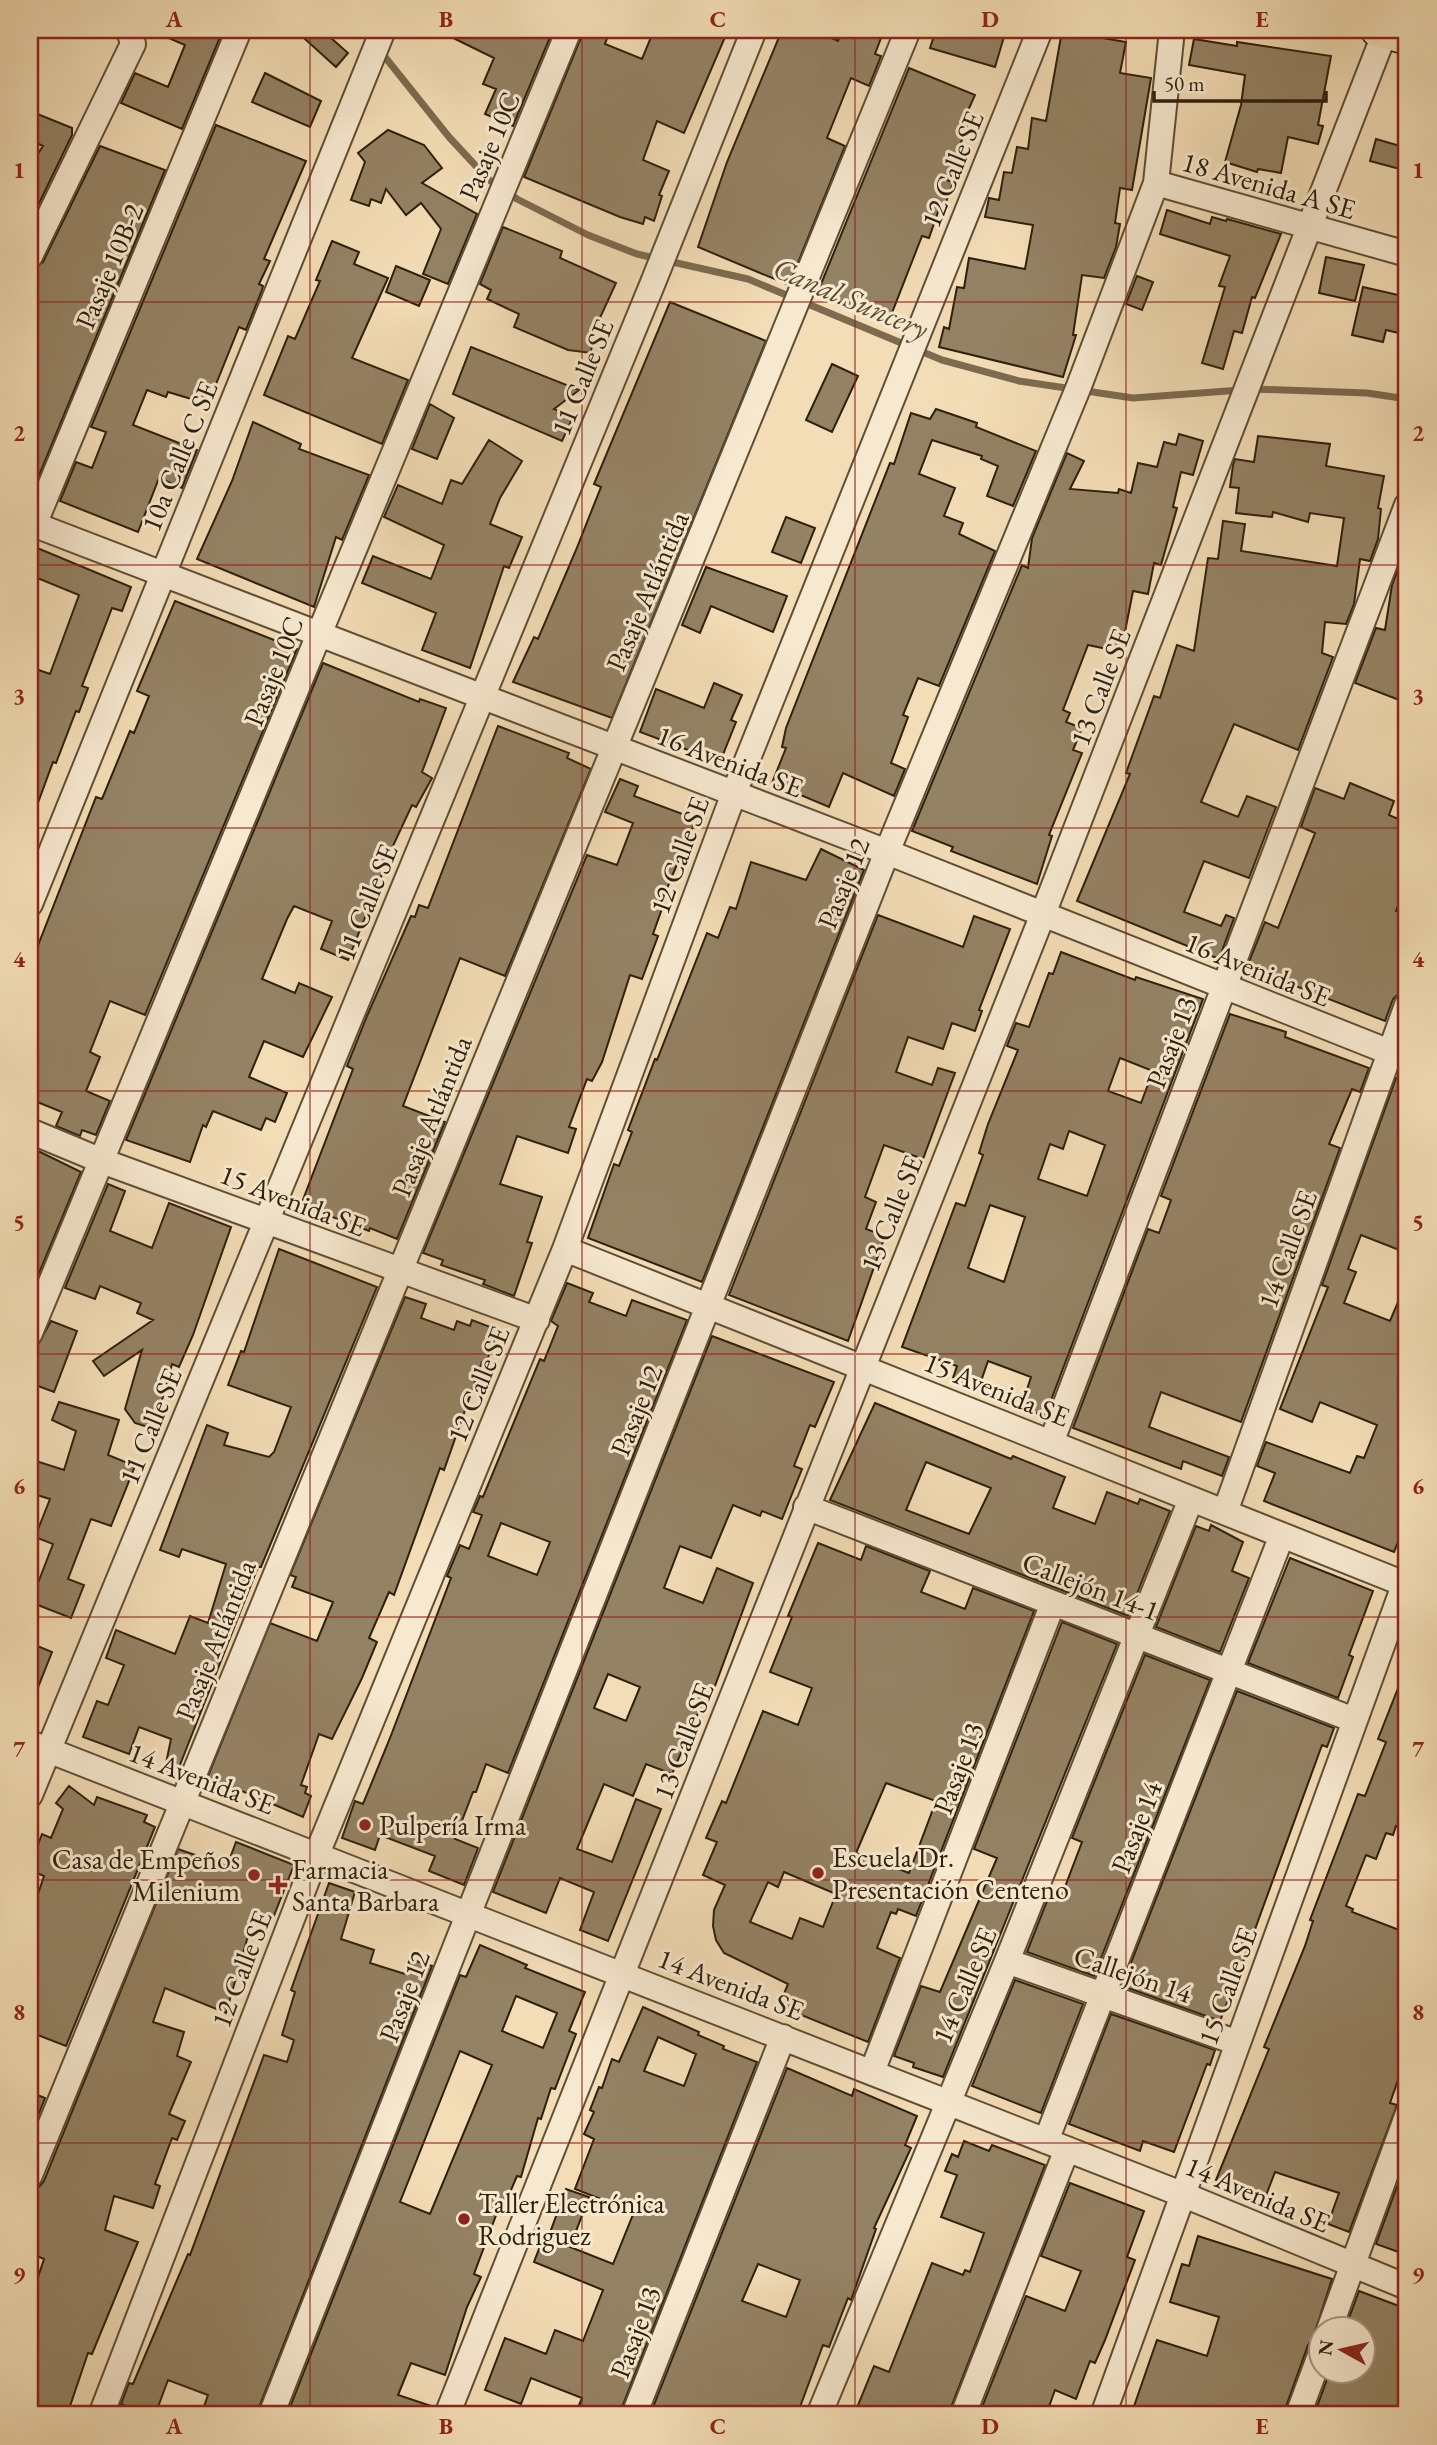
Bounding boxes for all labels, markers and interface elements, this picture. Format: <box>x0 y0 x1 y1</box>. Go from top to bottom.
text: A <box>165 4 183 34</box>
text: B <box>439 4 453 34</box>
text: C <box>710 4 726 34</box>
text: D <box>981 4 999 34</box>
text: E <box>1255 4 1269 34</box>
scale bar <box>1154 60 1325 104</box>
text: 50 m <box>1164 70 1205 97</box>
street label: Pasaje 10C <box>450 86 528 206</box>
street label: 12 Calle SE <box>912 105 992 232</box>
street label: 18 Avenida A SE <box>1178 143 1360 227</box>
text: 1 <box>13 155 25 185</box>
text: 1 <box>1412 155 1424 185</box>
street label: Pasaje 10B-2 <box>67 198 152 334</box>
water label: Canal Suncery <box>767 248 935 348</box>
street label: 11 Calle SE <box>542 313 622 440</box>
street label: 10a Calle C SE <box>133 375 226 536</box>
text: 2 <box>13 418 25 448</box>
text: 2 <box>1412 418 1424 448</box>
street label: Pasaje Atlántida <box>597 505 697 676</box>
street label: Pasaje 10C <box>235 611 311 731</box>
street label: 13 Calle SE <box>1061 623 1139 751</box>
text: 3 <box>13 681 25 711</box>
text: 3 <box>1412 681 1424 711</box>
street label: 16 Avenida SE <box>652 717 808 805</box>
street label: 12 Calle SE <box>641 791 717 919</box>
street label: Pasaje 12 <box>809 832 878 934</box>
street label: 11 Calle SE <box>326 838 406 965</box>
street label: 16 Avenida SE <box>1180 924 1336 1015</box>
text: 4 <box>13 944 26 974</box>
text: 4 <box>1412 944 1425 974</box>
street label: Pasaje 13 <box>1137 991 1205 1093</box>
street label: Pasaje Atlántida <box>382 1030 480 1201</box>
street label: 13 Calle SE <box>851 1149 931 1276</box>
street label: 15 Avenida SE <box>215 1156 371 1244</box>
street label: 14 Calle SE <box>1249 1185 1325 1313</box>
text: 5 <box>13 1207 25 1237</box>
text: 5 <box>1412 1207 1424 1237</box>
street label: 12 Calle SE <box>438 1320 518 1447</box>
street label: 15 Avenida SE <box>919 1344 1075 1435</box>
street label: Pasaje 12 <box>602 1359 671 1461</box>
street label: 11 Calle SE <box>110 1362 190 1489</box>
text: 6 <box>13 1471 25 1501</box>
text: 6 <box>1412 1471 1424 1501</box>
street label: Callejón 14-1 <box>1017 1543 1165 1629</box>
street label: Pasaje Atlántida <box>166 1554 264 1725</box>
street label: 13 Calle SE <box>644 1677 722 1805</box>
street label: Pasaje 13 <box>924 1717 992 1819</box>
text: 7 <box>13 1734 26 1764</box>
street label: 14 Avenida SE <box>124 1734 280 1822</box>
text: 7 <box>1412 1734 1425 1764</box>
street label: Pasaje 14 <box>1102 1776 1170 1878</box>
place label: Pulpería Irma <box>379 1807 527 1843</box>
marker: Pulpería Irma <box>357 1817 373 1833</box>
place label: Escuela Dr. Presentación Centeno <box>832 1839 1069 1907</box>
place label: Casa de Empeños Milenium <box>52 1841 240 1909</box>
place label: Farmacia Santa Barbara <box>292 1851 440 1919</box>
marker: Escuela Dr. Presentación Centeno <box>810 1865 826 1881</box>
marker: Casa de Empeños Milenium <box>246 1867 262 1883</box>
marker: Farmacia Santa Barbara <box>270 1877 286 1893</box>
street label: 12 Calle SE <box>202 1905 280 2033</box>
street label: 14 Calle SE <box>924 1921 1005 2048</box>
street label: 15 Calle SE <box>1189 1922 1265 2050</box>
street label: Callejón 14 <box>1069 1937 1197 2011</box>
street label: 14 Avenida SE <box>653 1940 809 2028</box>
street label: Pasaje 12 <box>370 1945 438 2047</box>
text: 8 <box>13 1997 25 2027</box>
text: 8 <box>1412 1997 1424 2027</box>
street label: 14 Avenida SE <box>1180 2147 1336 2241</box>
place label: Taller Electrónica Rodriguez <box>478 2185 665 2253</box>
marker: Taller Electrónica Rodriguez <box>456 2211 472 2227</box>
text: 9 <box>13 2260 25 2290</box>
text: 9 <box>1412 2260 1424 2290</box>
street label: Pasaje 13 <box>601 2281 669 2383</box>
north arrow <box>1308 2316 1378 2386</box>
text: N <box>1312 2338 1339 2357</box>
text: A <box>165 2411 183 2441</box>
text: B <box>439 2411 453 2441</box>
text: C <box>710 2411 726 2441</box>
text: D <box>981 2411 999 2441</box>
text: E <box>1255 2411 1269 2441</box>

